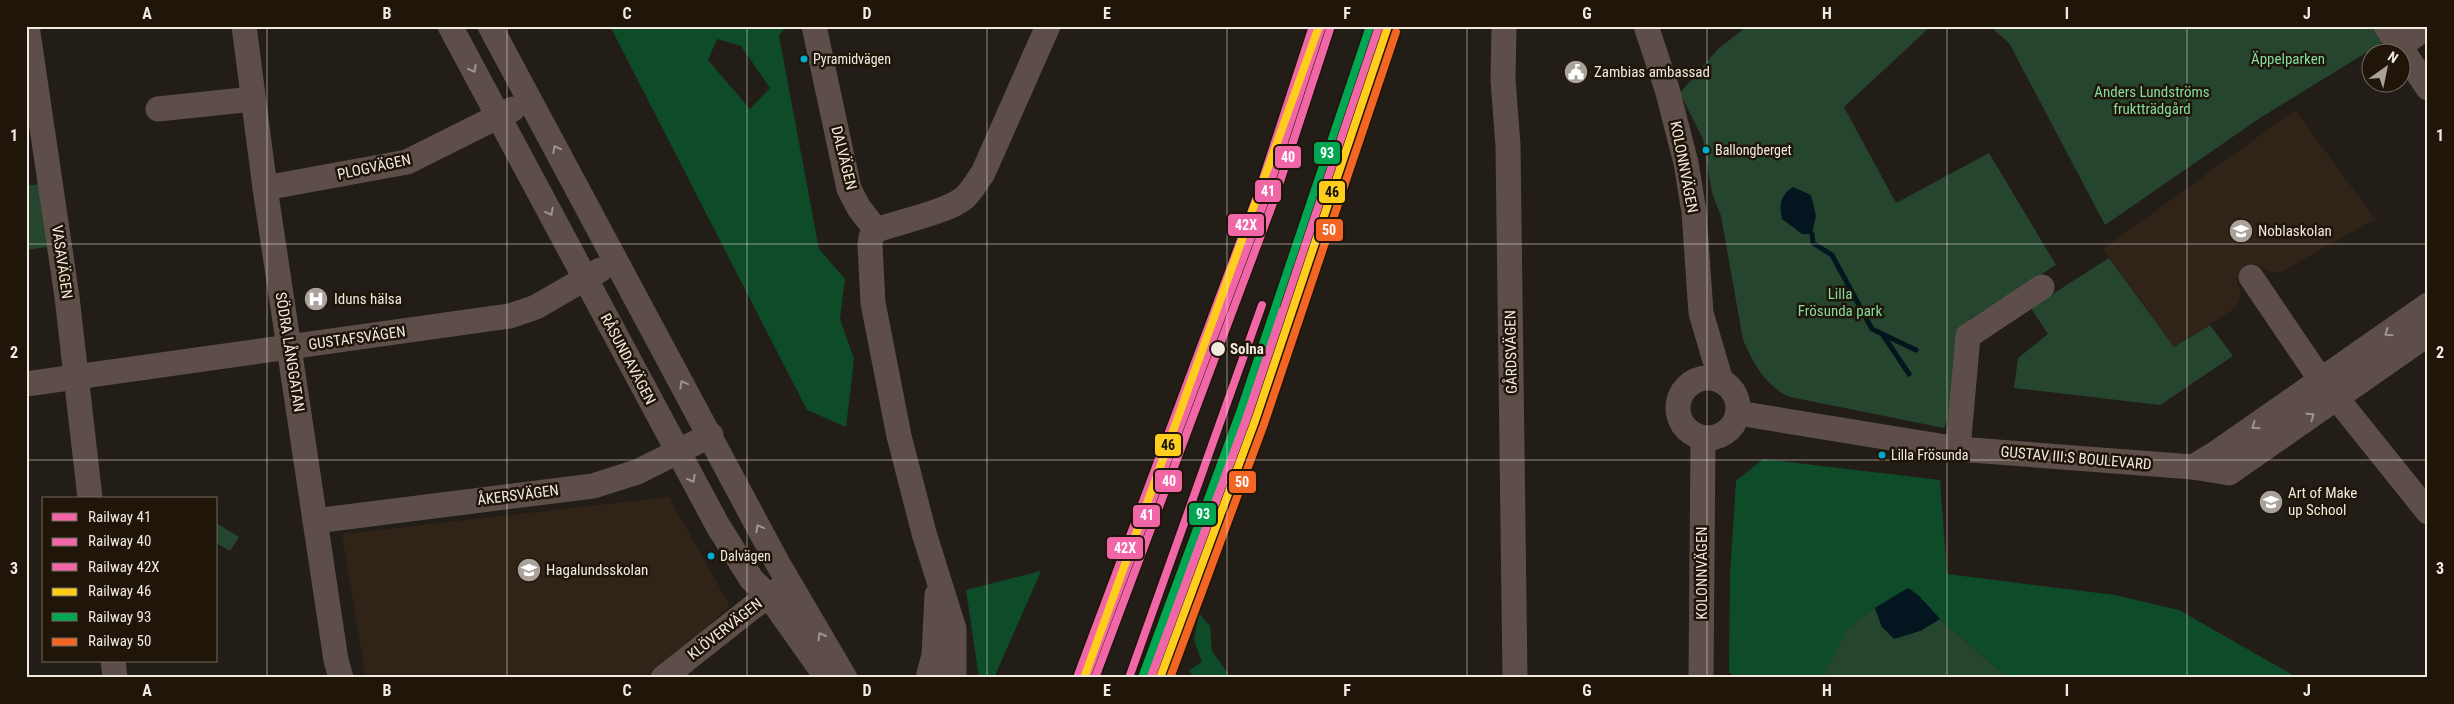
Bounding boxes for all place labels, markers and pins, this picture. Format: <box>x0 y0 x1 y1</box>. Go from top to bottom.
place label: Pyramidvägen <box>813 51 891 67</box>
marker: Pyramidvägen <box>799 54 809 64</box>
public building icon: Zambias ambassad <box>1563 59 1589 85</box>
place label: Zambias ambassad <box>1594 63 1710 81</box>
place label: Ballongberget <box>1715 142 1792 158</box>
marker: Ballongberget <box>1701 145 1711 155</box>
school or university icon: Noblaskolan <box>2228 218 2254 244</box>
place label: Noblaskolan <box>2258 222 2332 240</box>
hospital icon: Iduns hälsa <box>303 286 329 312</box>
place label: Iduns hälsa <box>334 290 402 308</box>
marker: Solna <box>1209 340 1227 358</box>
place label: Solna <box>1230 340 1264 358</box>
place label: Lilla Frösunda <box>1891 447 1969 463</box>
marker: Lilla Frösunda <box>1877 450 1887 460</box>
place label: Art of Make up School <box>2288 484 2357 519</box>
school or university icon: Art of Make up School <box>2258 489 2284 515</box>
place label: Dalvägen <box>720 548 771 564</box>
marker: Dalvägen <box>706 551 716 561</box>
school or university icon: Hagalundsskolan <box>516 557 542 583</box>
place label: Hagalundsskolan <box>546 561 648 579</box>

